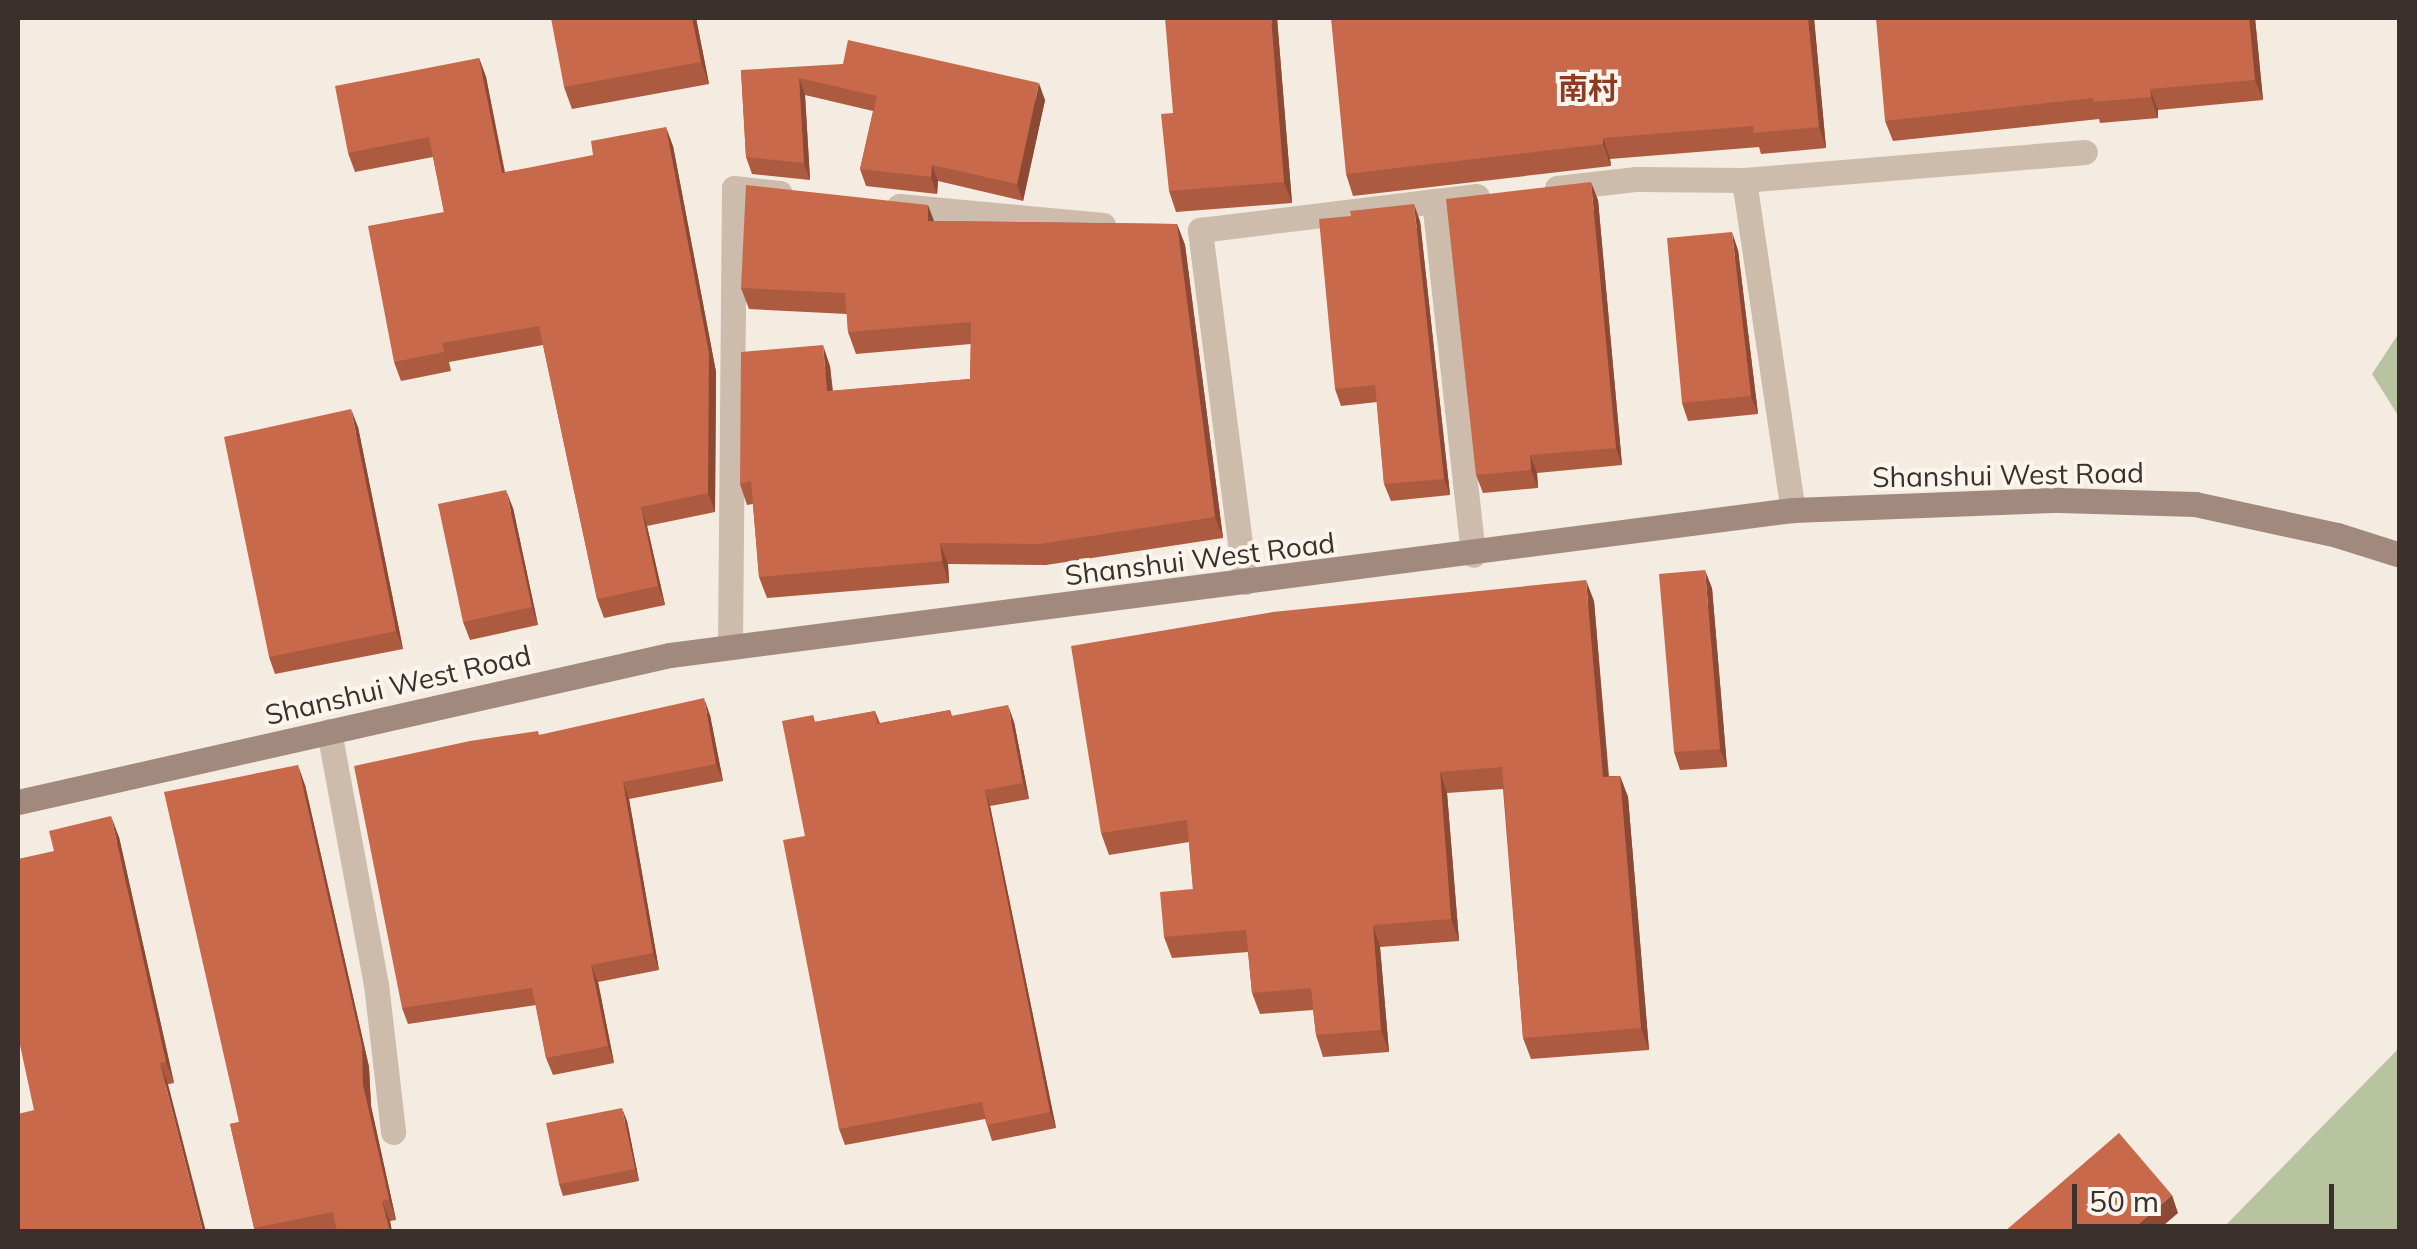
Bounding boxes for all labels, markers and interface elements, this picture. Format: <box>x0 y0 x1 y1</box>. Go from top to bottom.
district label: 南村 <box>1558 70 1618 106</box>
street label: Shanshui West Road <box>1872 456 2144 494</box>
street label: Shanshui West Road <box>1063 526 1337 592</box>
street label: Shanshui West Road <box>262 638 534 732</box>
scale bar <box>2077 1164 2340 1226</box>
text: 50 m <box>2089 1182 2159 1220</box>

